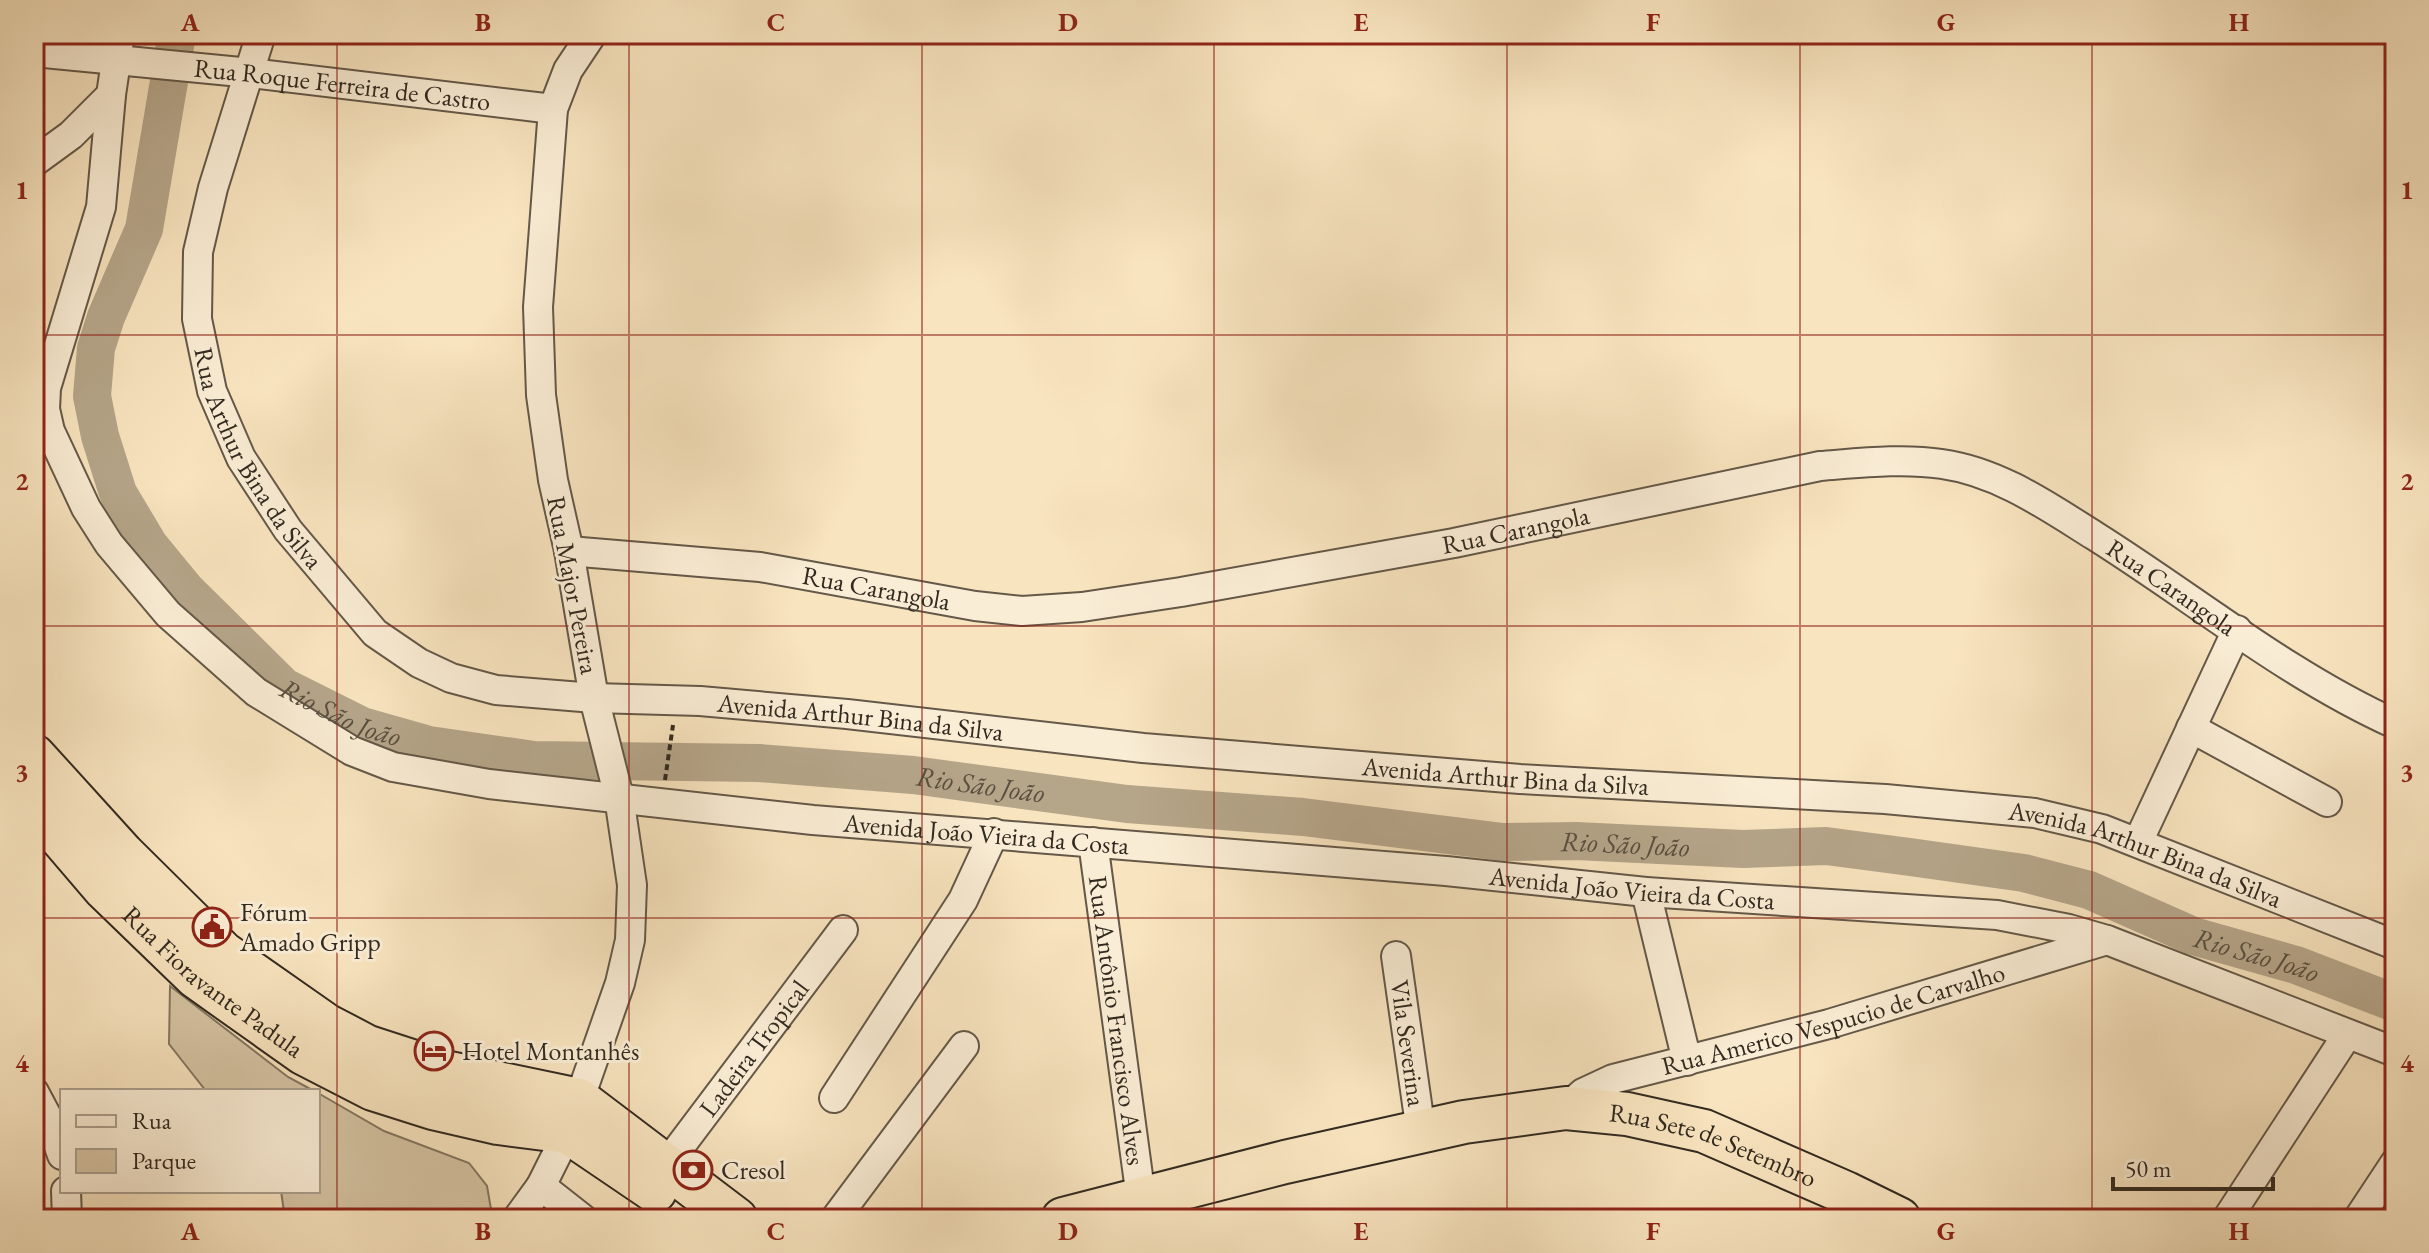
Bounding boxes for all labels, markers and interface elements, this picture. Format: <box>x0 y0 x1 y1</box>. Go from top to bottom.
text: A <box>180 5 200 39</box>
text: B <box>475 5 491 39</box>
text: C <box>767 5 785 39</box>
text: D <box>1058 5 1078 39</box>
text: E <box>1354 5 1369 39</box>
text: F <box>1646 5 1660 39</box>
text: G <box>1937 5 1956 39</box>
text: H <box>2229 5 2250 39</box>
street label: Rua Roque Ferreira de Castro <box>193 51 492 118</box>
text: 1 <box>15 173 29 207</box>
text: 1 <box>2400 173 2414 207</box>
street label: Rua Arthur Bina da Silva <box>186 344 331 577</box>
text: 2 <box>15 464 29 498</box>
text: 2 <box>2400 464 2414 498</box>
street label: Rua Major Pereira <box>539 493 607 678</box>
street label: Rua Carangola <box>1439 498 1593 562</box>
street label: Rua Carangola <box>2100 531 2244 644</box>
street label: Rua Carangola <box>800 558 954 618</box>
water label: Rio São João <box>274 670 406 754</box>
street label: Avenida Arthur Bina da Silva <box>715 686 1006 749</box>
street label: Avenida Arthur Bina da Silva <box>1360 749 1650 803</box>
text: 3 <box>15 755 29 789</box>
text: 3 <box>2400 755 2414 789</box>
water label: Rio São João <box>914 758 1047 811</box>
street label: Avenida Arthur Bina da Silva <box>2006 793 2287 916</box>
street label: Avenida João Vieira da Costa <box>841 805 1131 862</box>
water label: Rio São João <box>1560 823 1691 864</box>
street label: Avenida João Vieira da Costa <box>1486 859 1776 917</box>
street label: Rua Antônio Francisco Alves <box>1081 873 1153 1167</box>
place label: Fórum Amado Gripp <box>239 895 381 959</box>
street label: Rua Fioravante Padula <box>115 898 311 1066</box>
public building icon: Fórum Amado Gripp <box>191 906 233 948</box>
water label: Rio São João <box>2189 919 2325 990</box>
street label: Rua Americo Vespucio de Carvalho <box>1658 955 2009 1083</box>
street label: Ladeira Tropical <box>691 973 816 1124</box>
street label: Vila Severina <box>1383 978 1434 1109</box>
hotel icon: Hotel Montanhês <box>413 1030 455 1072</box>
place label: Hotel Montanhês <box>462 1034 639 1068</box>
text: 4 <box>15 1046 29 1080</box>
text: 4 <box>2400 1046 2414 1080</box>
legend <box>60 1089 320 1193</box>
street label: Rua Sete de Setembro <box>1608 1095 1822 1195</box>
text: Rua <box>132 1105 172 1136</box>
scale bar <box>2113 1141 2273 1191</box>
text: Parque <box>132 1145 196 1176</box>
bank icon: Cresol <box>672 1149 714 1191</box>
place label: Cresol <box>721 1153 785 1187</box>
text: 50 m <box>2125 1153 2172 1184</box>
text: A <box>180 1214 200 1248</box>
text: B <box>475 1214 491 1248</box>
text: C <box>767 1214 785 1248</box>
text: D <box>1058 1214 1078 1248</box>
text: E <box>1354 1214 1369 1248</box>
text: F <box>1646 1214 1660 1248</box>
text: G <box>1937 1214 1956 1248</box>
text: H <box>2229 1214 2250 1248</box>

